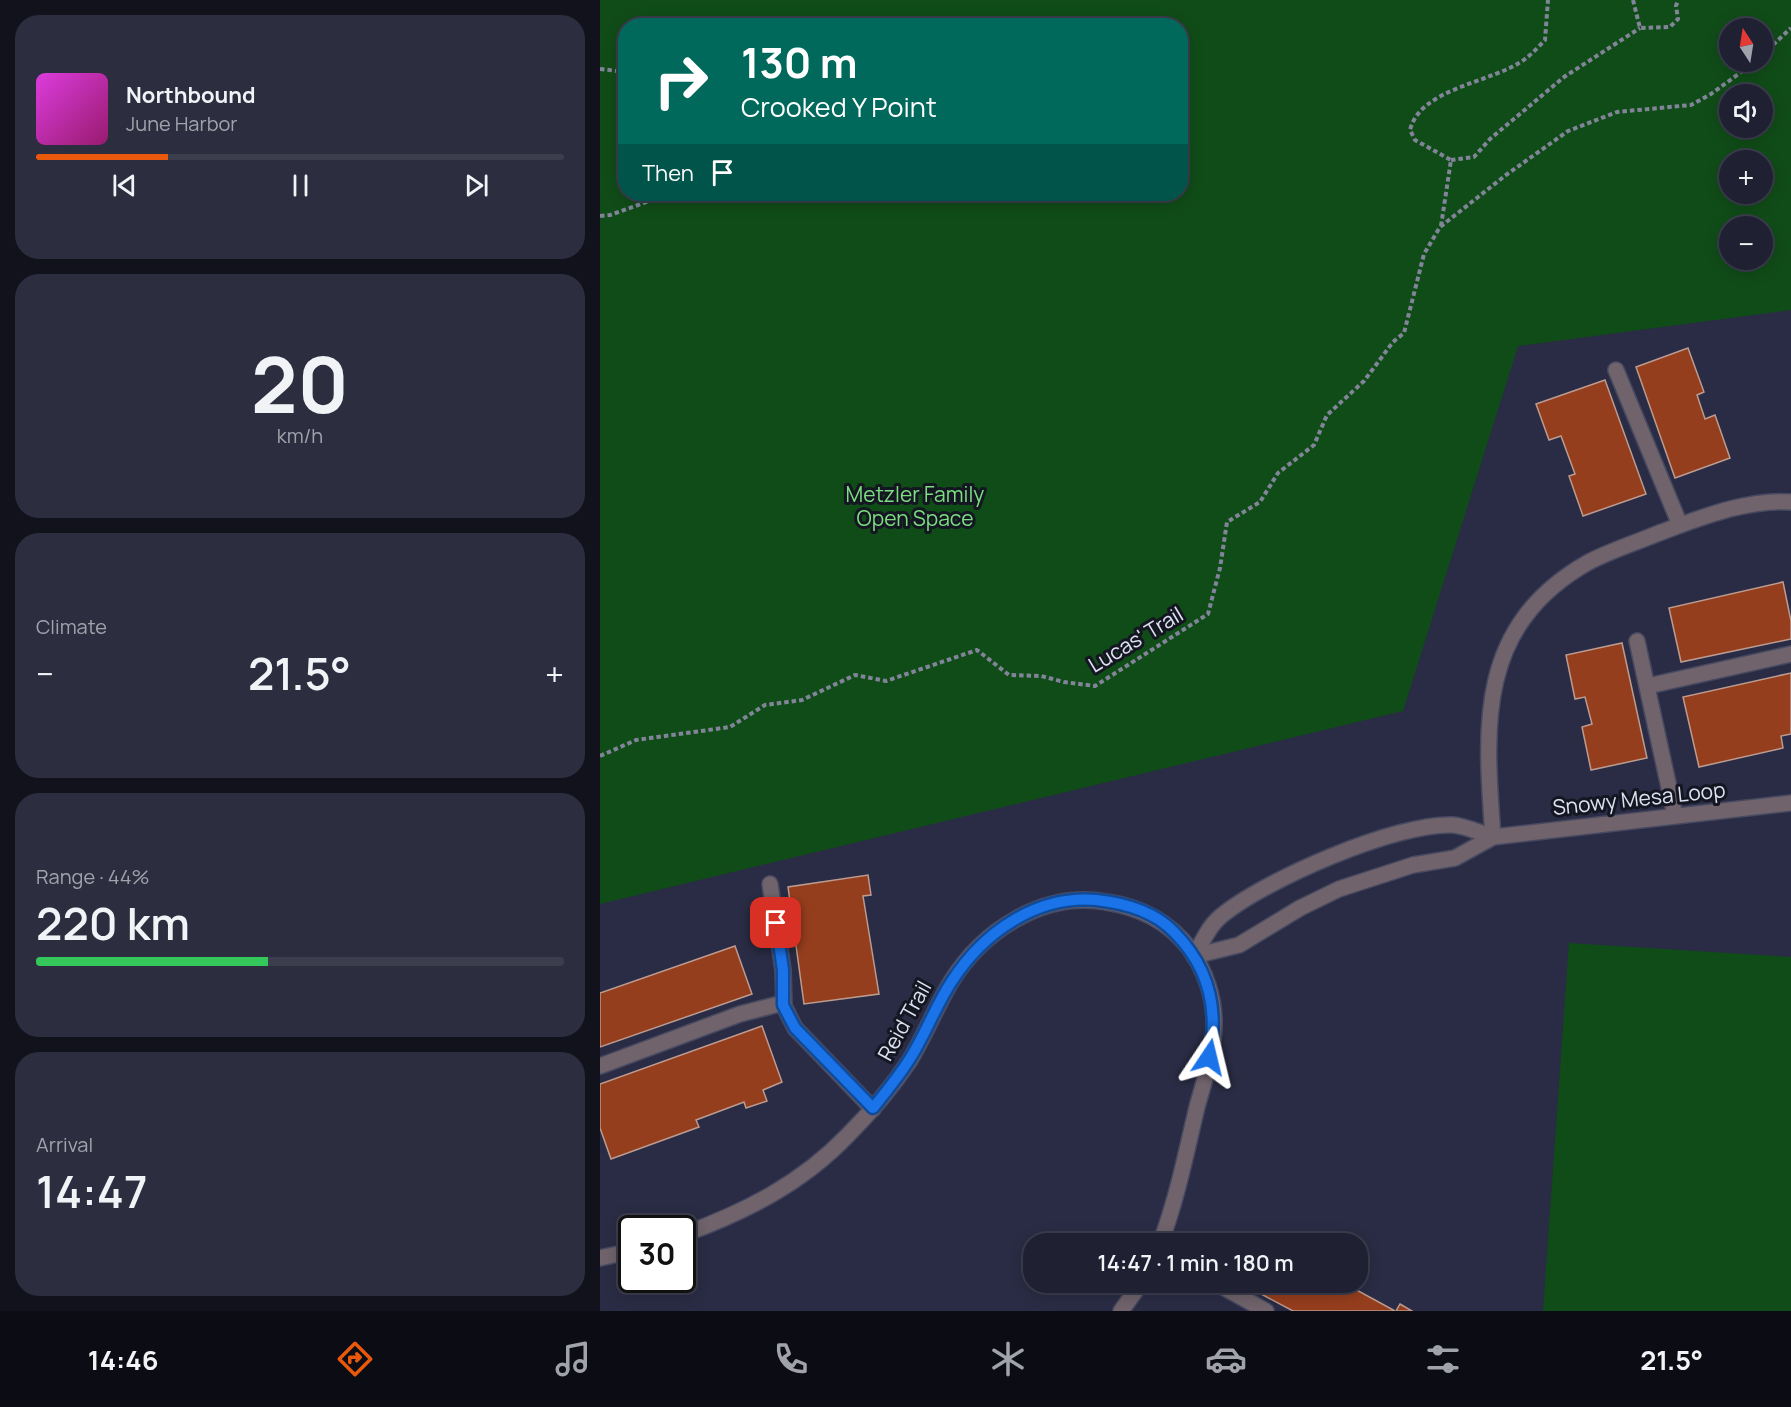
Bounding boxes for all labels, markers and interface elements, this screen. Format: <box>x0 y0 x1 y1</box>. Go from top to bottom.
north arrow <box>1719 18 1773 72</box>
map controls <box>1719 18 1773 270</box>
text: 130 m <box>741 33 858 91</box>
icon: right <box>642 42 720 120</box>
text: Northbound <box>126 80 256 110</box>
button: sound <box>1719 84 1773 138</box>
text: Crooked Y Point <box>741 88 937 125</box>
text: June Harbor <box>126 110 238 137</box>
button: + <box>1719 150 1773 204</box>
icon: arrive <box>706 156 739 189</box>
text: Then <box>642 158 694 188</box>
icon: previous <box>108 169 141 202</box>
icon: pause <box>284 169 317 202</box>
icon: next <box>460 169 493 202</box>
button: − <box>1719 216 1773 270</box>
text: 20 <box>251 330 349 436</box>
text: km/h <box>277 422 323 449</box>
park label: Metzler Family Open Space <box>846 480 984 532</box>
street label: Lucas' Trail <box>1083 600 1188 678</box>
text: Climate <box>36 613 107 640</box>
text: 21.5° <box>248 642 351 704</box>
text: − <box>36 651 54 696</box>
text: + <box>545 651 564 696</box>
street label: Snowy Mesa Loop <box>1551 775 1727 821</box>
text: Range · 44% <box>36 863 149 890</box>
text: 220 km <box>36 892 190 954</box>
pin <box>750 897 801 948</box>
icon: arrive <box>759 906 792 939</box>
street label: Reid Trail <box>871 976 938 1065</box>
position arrow <box>1177 1025 1241 1089</box>
text: Arrival <box>36 1131 93 1158</box>
text: 14:47 <box>36 1160 148 1222</box>
speed limit sign: 30 <box>618 1215 696 1293</box>
text: 14:47 · 1 min · 180 m <box>1097 1248 1294 1278</box>
icon: directions <box>334 1338 376 1380</box>
icon: music <box>552 1338 594 1380</box>
icon: phone <box>770 1338 812 1380</box>
icon: climate <box>987 1338 1029 1380</box>
icon: car <box>1205 1338 1247 1380</box>
icon: filters <box>1422 1338 1464 1380</box>
text: 14:46 <box>88 1341 159 1378</box>
text: 21.5° <box>1640 1341 1703 1378</box>

